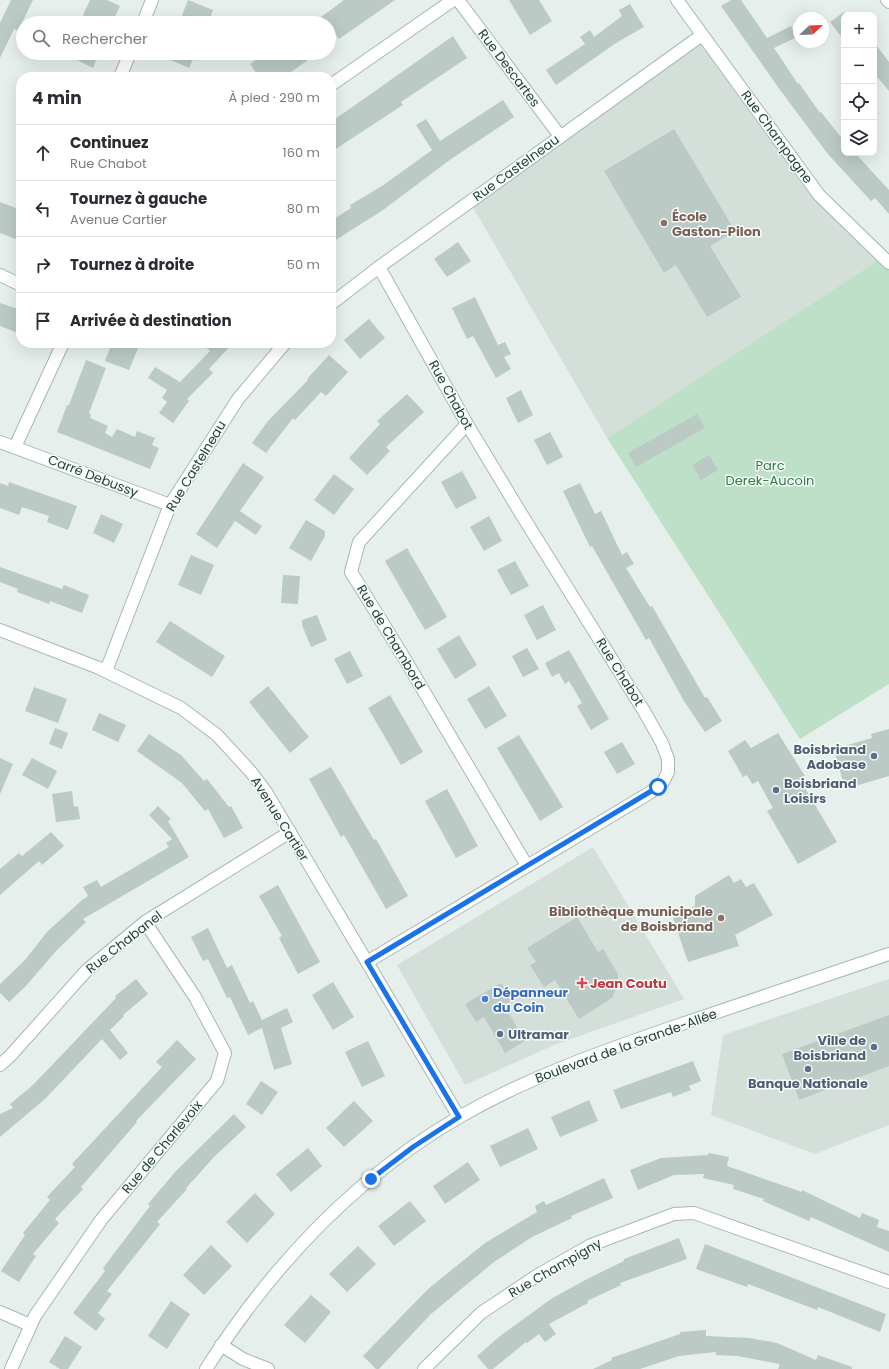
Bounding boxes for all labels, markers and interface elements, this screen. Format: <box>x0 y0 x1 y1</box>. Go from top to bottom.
north arrow <box>793 12 829 48</box>
map controls <box>841 12 877 156</box>
button: + <box>841 12 877 48</box>
search box <box>16 16 336 60</box>
street label: Rue Descartes <box>473 25 545 111</box>
icon: search <box>30 27 52 49</box>
text: Rechercher <box>62 28 148 49</box>
button: − <box>841 48 877 84</box>
button: locate <box>841 84 877 120</box>
text: 4 min <box>32 86 82 110</box>
street label: Rue Champagne <box>737 86 817 188</box>
text: À pied · 290 m <box>229 88 320 107</box>
button: layers <box>841 120 877 156</box>
street label: Rue Castelneau <box>469 130 563 206</box>
text: Continuez <box>70 132 149 153</box>
icon: ahead <box>32 142 54 164</box>
text: 160 m <box>283 143 320 162</box>
text: Rue Chabot <box>70 154 147 173</box>
text: Tournez à gauche <box>70 188 207 209</box>
icon: left <box>32 198 54 220</box>
text: 80 m <box>287 199 320 218</box>
place label: École Gaston-Pilon <box>672 207 761 241</box>
text: Avenue Cartier <box>70 210 167 229</box>
marker: École Gaston-Pilon <box>659 218 669 228</box>
icon: right <box>32 254 54 276</box>
text: Tournez à droite <box>70 254 194 275</box>
text: 50 m <box>287 255 320 274</box>
icon: arrive <box>32 310 54 332</box>
text: Arrivée à destination <box>70 310 232 331</box>
street label: Rue Chabot <box>424 357 478 433</box>
street label: Rue Castelneau <box>161 417 231 515</box>
street label: Carré Debussy <box>45 450 142 502</box>
park label: Parc Derek-Aucoin <box>726 456 814 490</box>
street label: Rue de Chambord <box>352 581 430 693</box>
street label: Rue Chabot <box>592 634 649 710</box>
place label: Boisbriand Adobase <box>793 740 866 774</box>
marker: Boisbriand Adobase <box>869 751 879 761</box>
street label: Avenue Cartier <box>246 773 314 865</box>
place label: Boisbriand Loisirs <box>784 774 857 808</box>
route start <box>649 778 667 796</box>
marker: Boisbriand Loisirs <box>771 785 781 795</box>
place label: Bibliothèque municipale de Boisbriand <box>549 902 713 936</box>
street label: Rue Chabanel <box>82 906 166 978</box>
marker: Bibliothèque municipale de Boisbriand <box>716 913 726 923</box>
place label: Jean Coutu <box>590 974 667 993</box>
marker: Jean Coutu <box>577 978 587 988</box>
place label: Dépanneur du Coin <box>493 983 568 1017</box>
marker: Dépanneur du Coin <box>480 994 490 1004</box>
street label: Boulevard de la Grande-Allée <box>532 1004 720 1088</box>
place label: Ultramar <box>508 1025 569 1044</box>
marker: Ultramar <box>495 1029 505 1039</box>
place label: Ville de Boisbriand <box>793 1031 866 1065</box>
marker: Ville de Boisbriand <box>869 1042 879 1052</box>
marker: Banque Nationale <box>803 1064 813 1074</box>
place label: Banque Nationale <box>748 1074 868 1093</box>
street label: Rue de Charlevoix <box>117 1096 207 1198</box>
route end <box>362 1170 380 1188</box>
street label: Rue Champigny <box>505 1233 606 1302</box>

